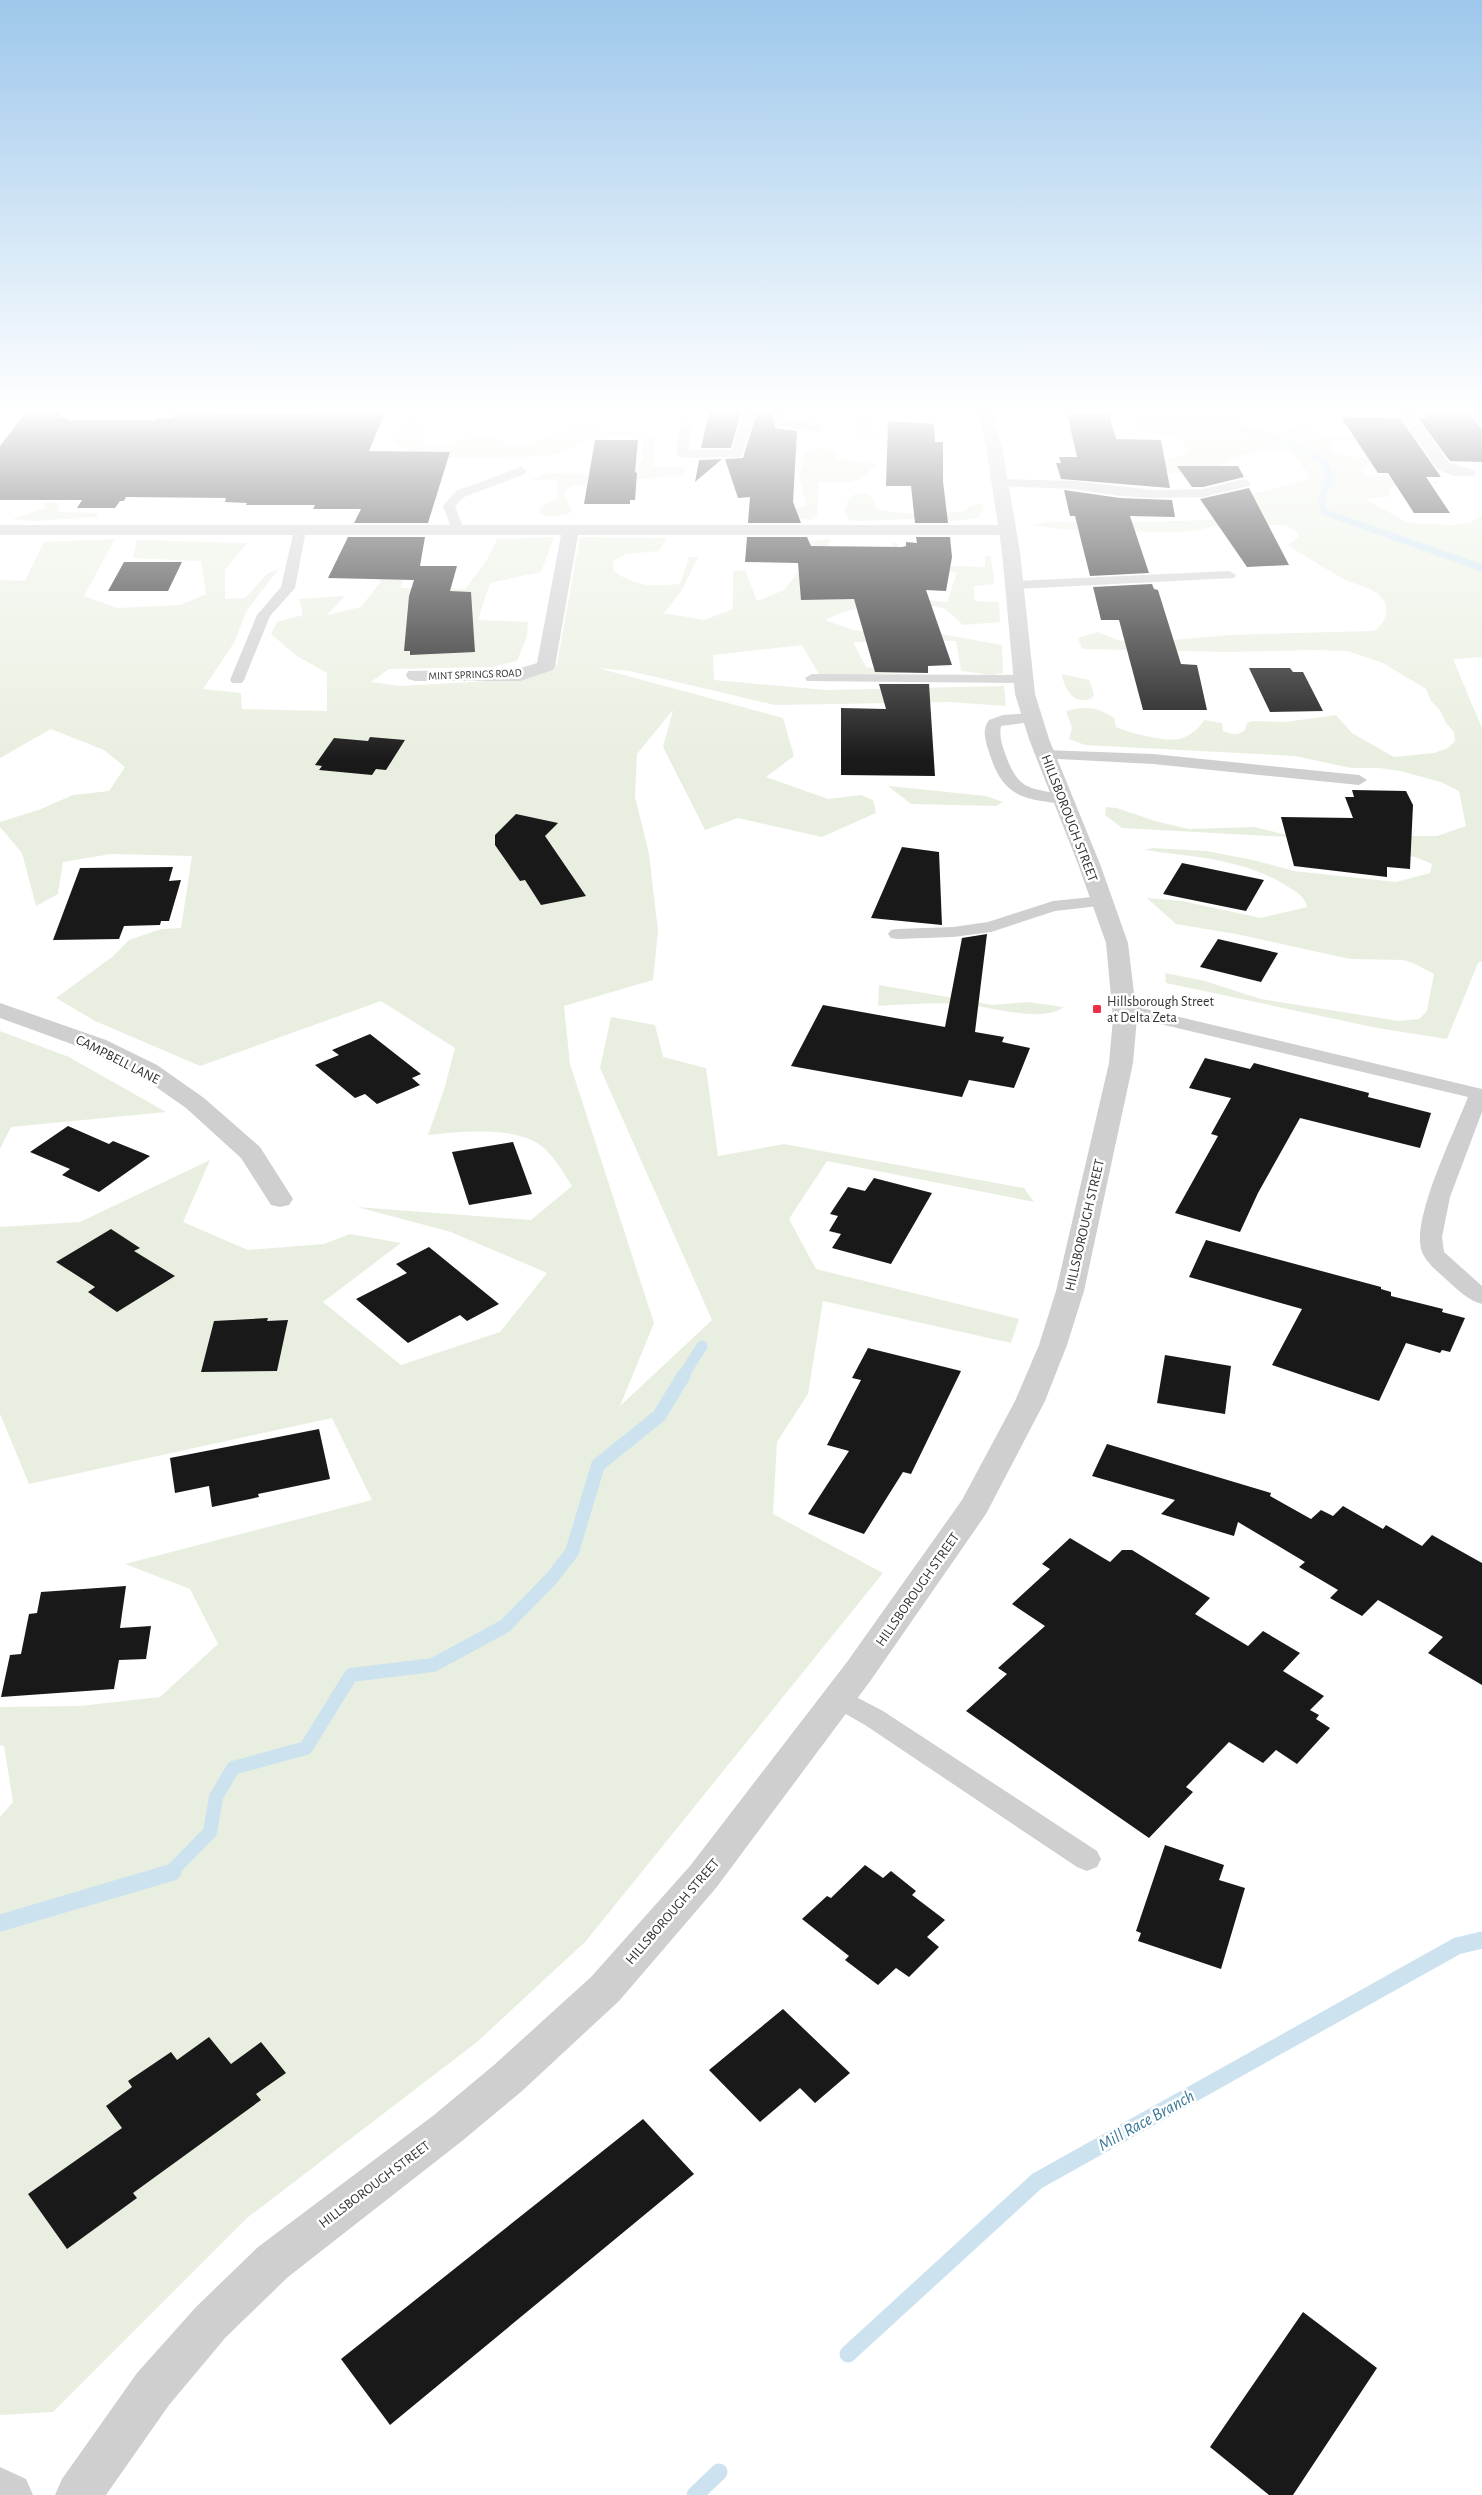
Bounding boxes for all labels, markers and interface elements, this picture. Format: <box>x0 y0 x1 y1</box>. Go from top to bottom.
street label: MINT SPRINGS ROAD <box>428 667 522 682</box>
street label: HILLSBOROUGH STREET <box>1038 753 1100 884</box>
place label: Hillsborough Street at Delta Zeta <box>1107 995 1214 1025</box>
marker: Hillsborough Street at Delta Zeta <box>1091 1003 1103 1015</box>
street label: CAMPBELL LANE <box>73 1033 162 1087</box>
street label: HILLSBOROUGH STREET <box>1063 1158 1107 1293</box>
street label: HILLSBOROUGH STREET <box>873 1530 962 1649</box>
street label: HILLSBOROUGH STREET <box>623 1856 722 1967</box>
water label: Mill Race Branch <box>1095 2087 1198 2155</box>
street label: HILLSBOROUGH STREET <box>317 2139 433 2231</box>

